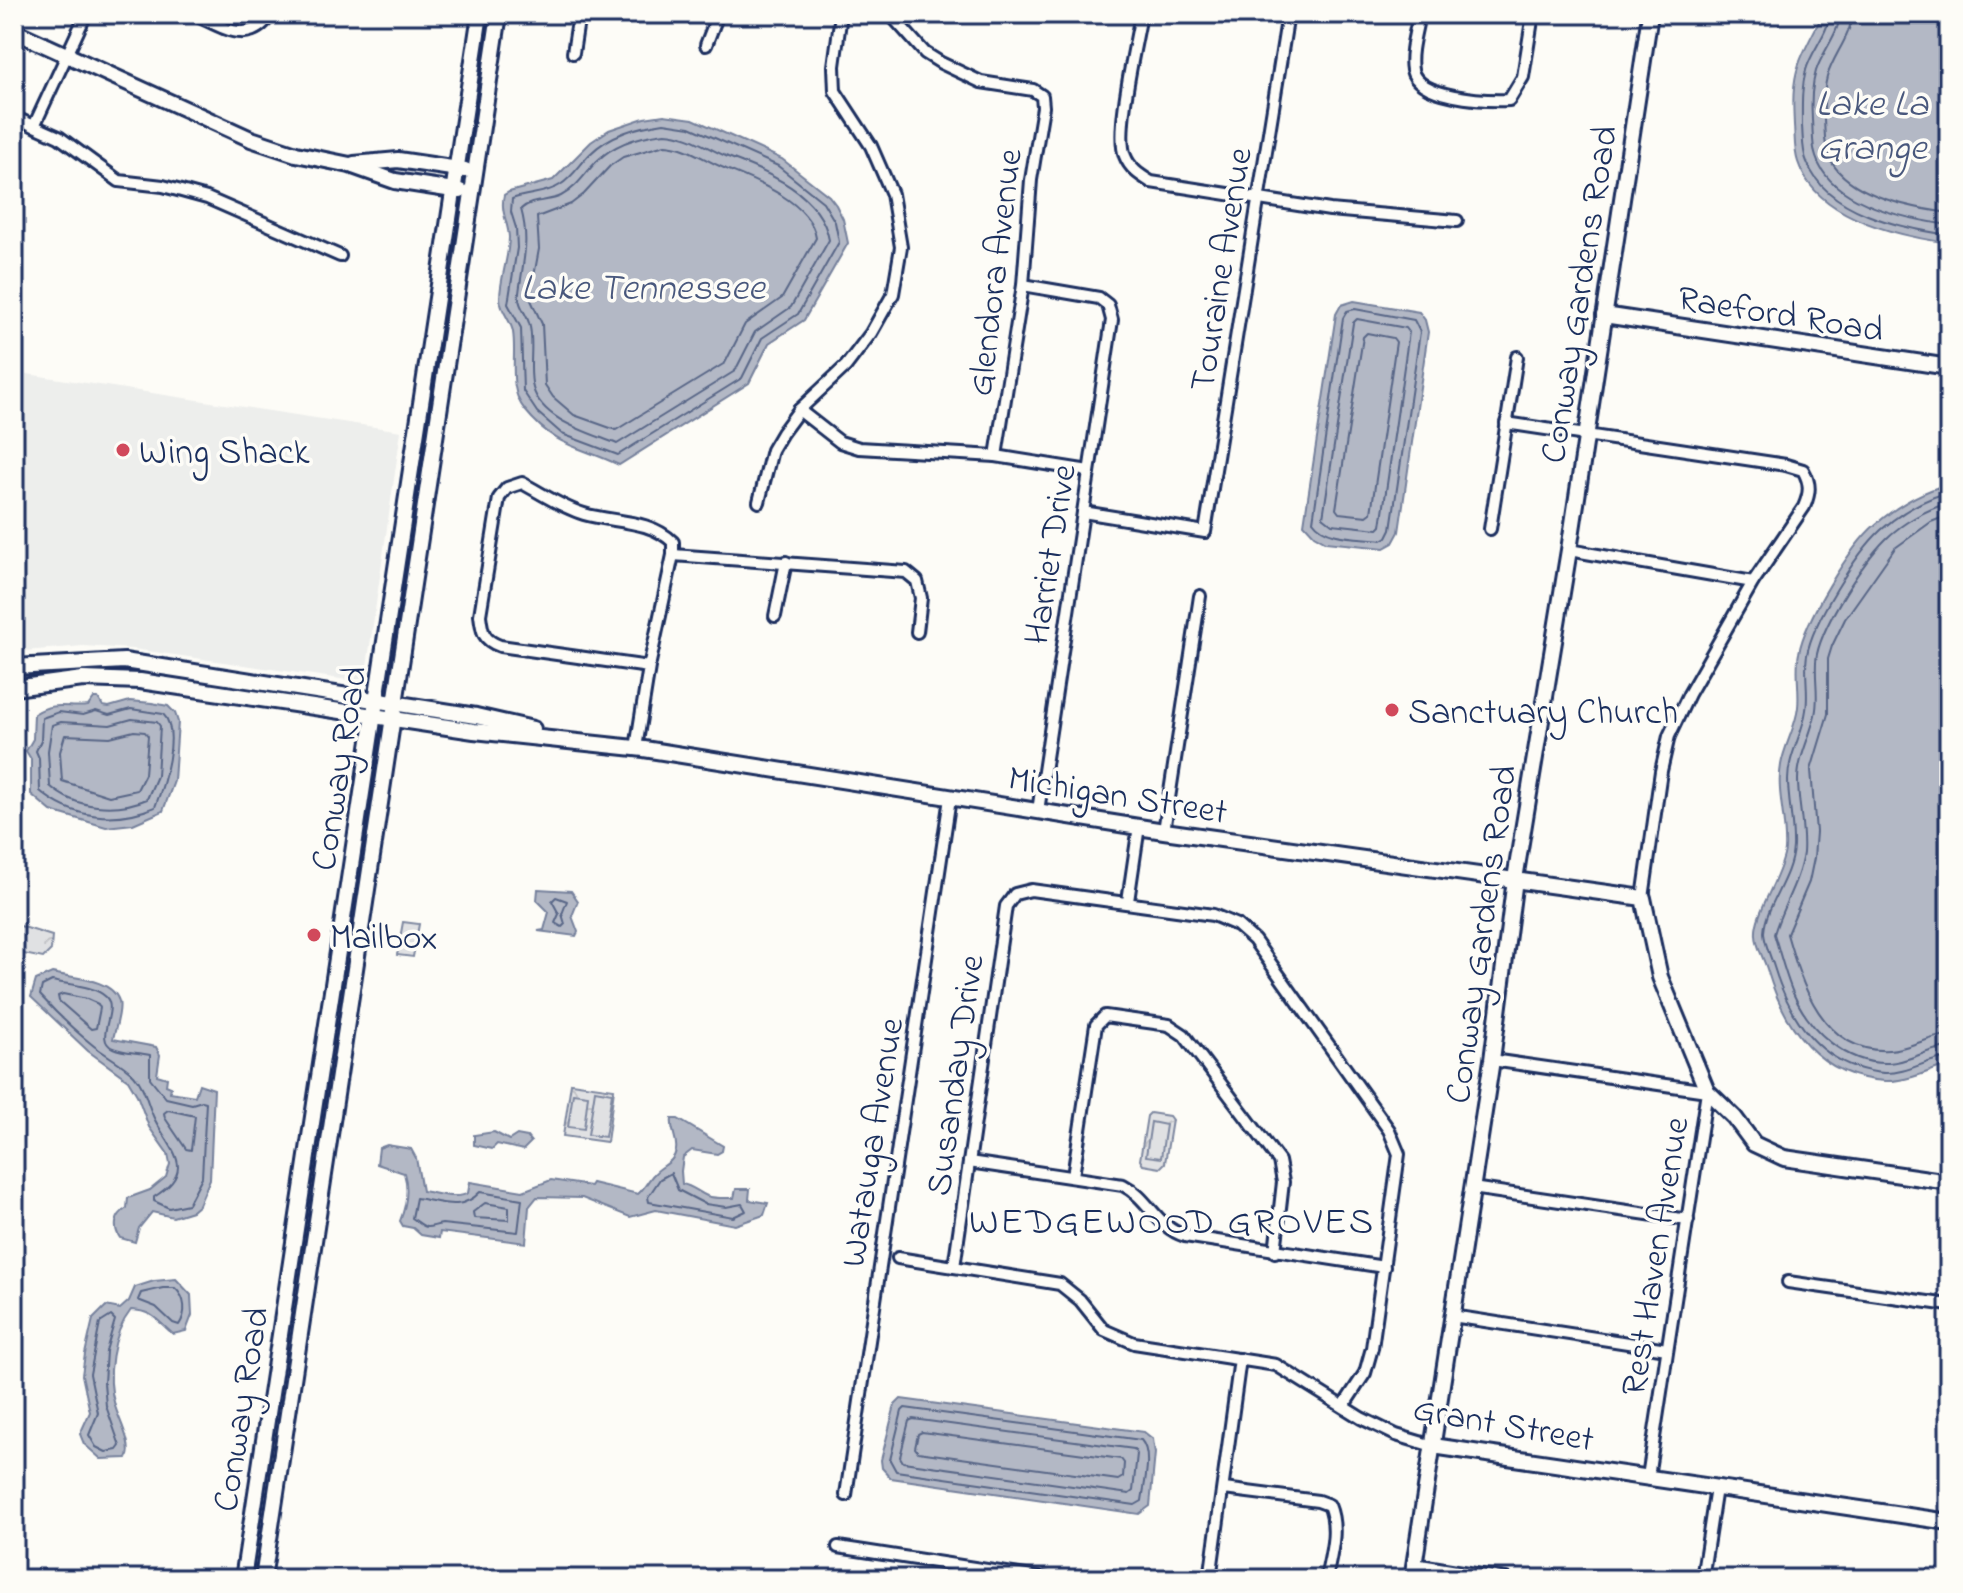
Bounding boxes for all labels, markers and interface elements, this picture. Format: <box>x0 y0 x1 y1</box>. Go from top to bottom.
water label: Lake La Grange <box>1816 78 1929 178</box>
street label: Conway Gardens Road <box>1529 122 1634 467</box>
street label: Touraine Avenue <box>1178 143 1269 395</box>
street label: Glendora Avenue <box>956 145 1039 399</box>
water label: Lake Tennessee <box>521 262 767 318</box>
street label: Raeford Road <box>1674 274 1887 359</box>
place label: Wing Shack <box>139 428 310 481</box>
marker: Wing Shack <box>114 441 132 459</box>
street label: Harriet Drive <box>1012 460 1093 649</box>
street label: Conway Road <box>299 663 384 875</box>
place label: Sanctuary Church <box>1408 688 1678 741</box>
marker: Sanctuary Church <box>1383 701 1401 719</box>
street label: Michigan Street <box>1004 754 1231 841</box>
street label: Conway Gardens Road <box>1433 762 1533 1107</box>
place label: Mailbox <box>330 913 438 966</box>
marker: Mailbox <box>305 926 323 944</box>
street label: Susanday Drive <box>914 951 1001 1200</box>
street label: Watauga Avenue <box>829 1013 920 1271</box>
street label: Rest Haven Avenue <box>1609 1113 1706 1400</box>
district label: WEDGEWOOD GROVES <box>969 1196 1375 1252</box>
street label: Conway Road <box>201 1304 286 1516</box>
street label: Grant Street <box>1409 1384 1598 1468</box>

